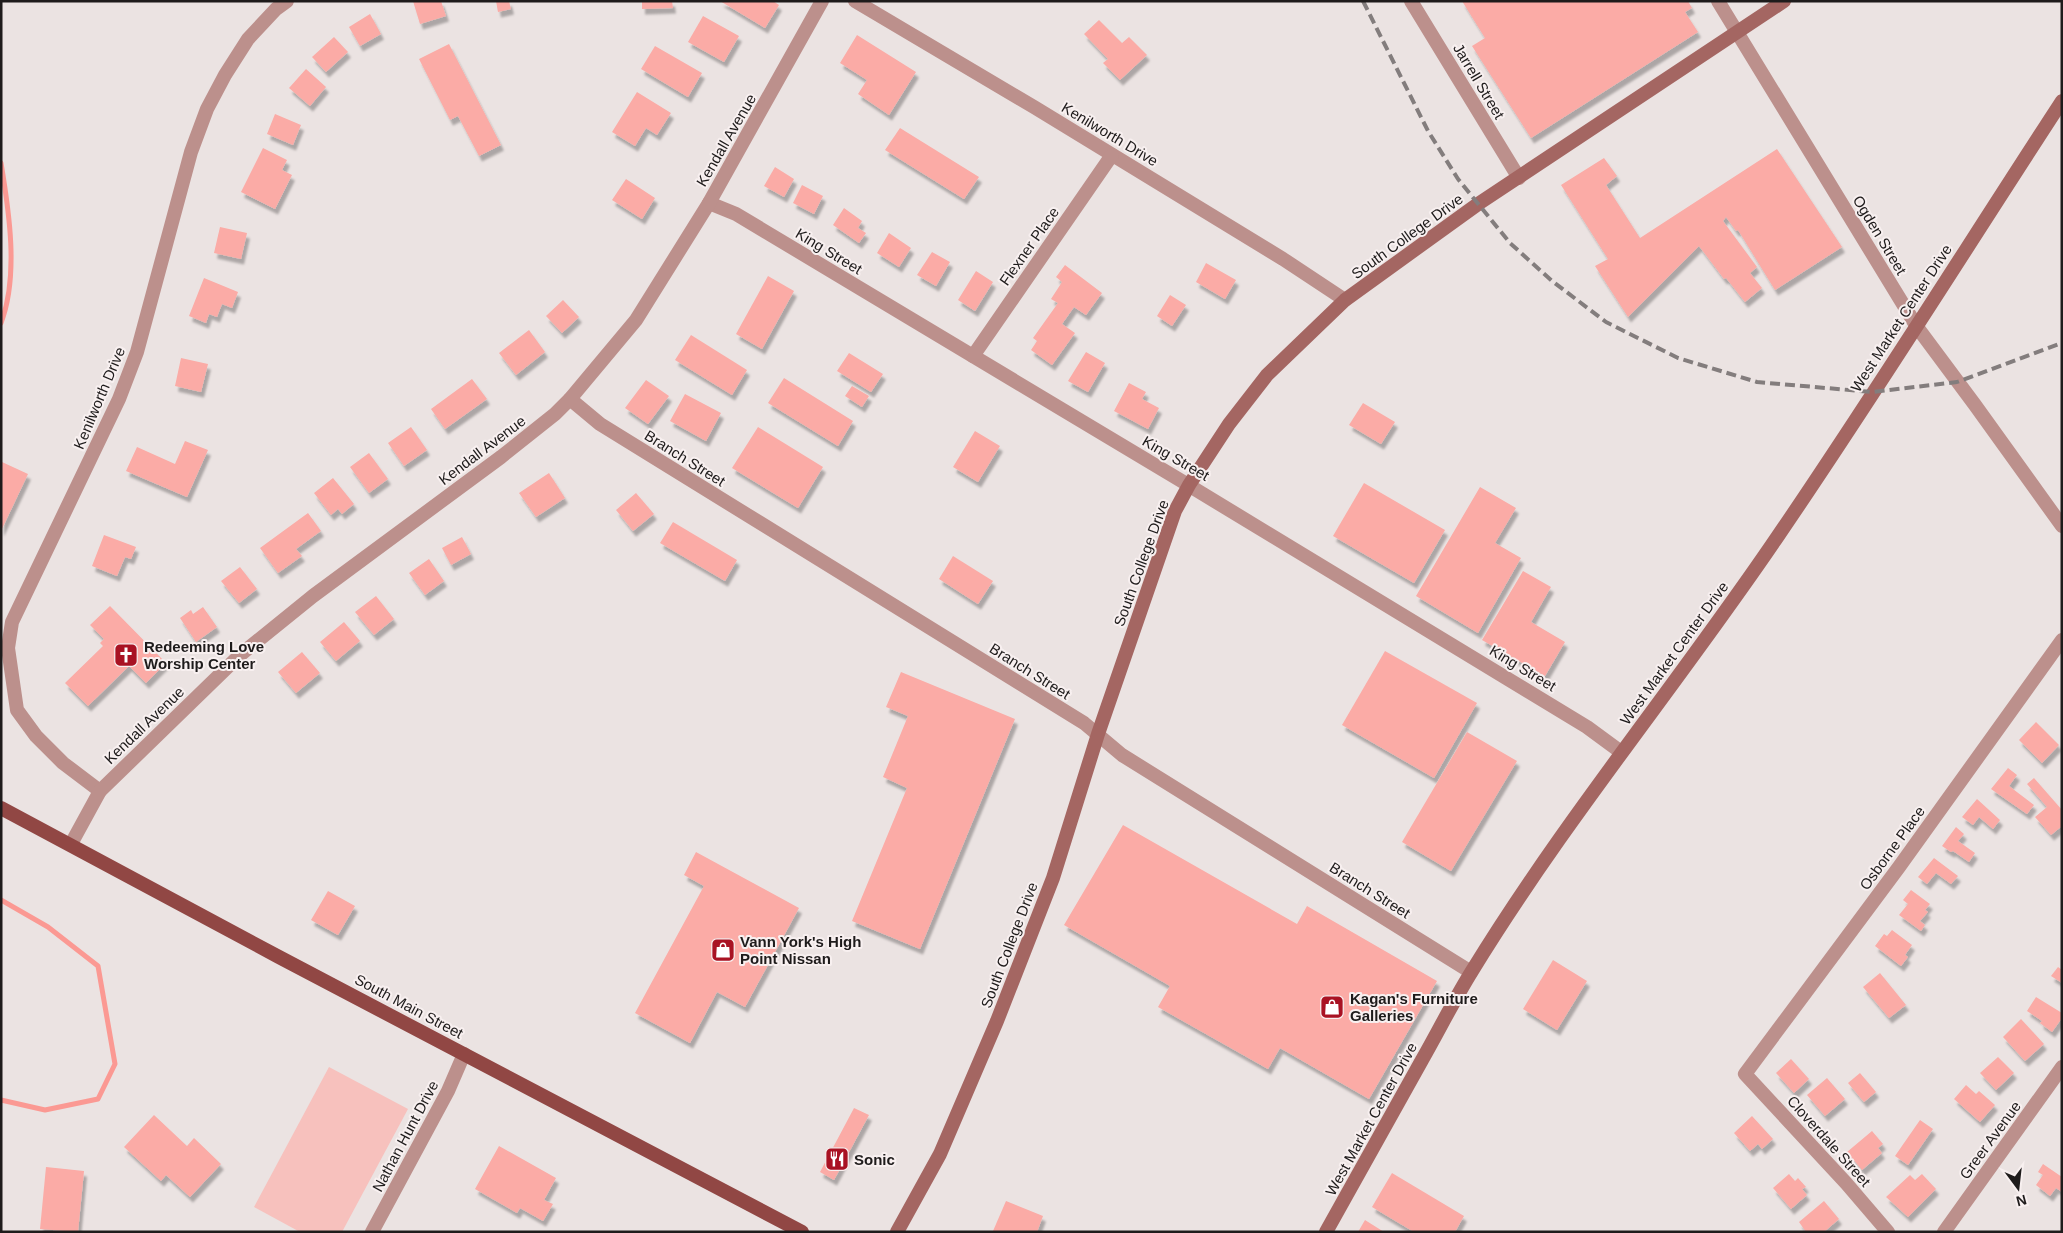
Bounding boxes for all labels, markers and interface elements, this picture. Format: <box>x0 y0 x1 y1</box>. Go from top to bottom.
street label: Jarrell Street <box>1450 40 1509 123</box>
street label: Kendall Avenue <box>693 91 759 189</box>
street label: Kenilworth Drive <box>1059 99 1161 169</box>
street label: South College Drive <box>1348 190 1466 282</box>
street label: Ogden Street <box>1850 192 1911 278</box>
street label: Flexner Place <box>996 204 1062 288</box>
street label: King Street <box>793 225 866 278</box>
street label: West Market Center Drive <box>1847 241 1955 395</box>
street label: Kenilworth Drive <box>70 344 128 452</box>
street label: Kendall Avenue <box>435 412 529 488</box>
street label: Branch Street <box>642 426 729 490</box>
street label: King Street <box>1140 432 1213 484</box>
street label: South College Drive <box>1110 497 1172 629</box>
street label: West Market Center Drive <box>1616 578 1732 728</box>
place label: Redeeming Love Worship Center <box>144 638 264 672</box>
street label: Branch Street <box>987 639 1074 703</box>
church icon: Redeeming Love Worship Center <box>113 642 139 668</box>
street label: King Street <box>1487 642 1560 695</box>
street label: Kendall Avenue <box>101 683 187 767</box>
street label: Osborne Place <box>1856 803 1928 893</box>
street label: Branch Street <box>1327 858 1414 922</box>
street label: South College Drive <box>977 880 1041 1010</box>
place label: Vann York's High Point Nissan <box>740 933 861 967</box>
shop icon: Vann York's High Point Nissan <box>710 937 736 963</box>
street label: South Main Street <box>352 970 467 1042</box>
place label: Kagan's Furniture Galleries <box>1350 990 1478 1024</box>
shop icon: Kagan's Furniture Galleries <box>1319 994 1345 1020</box>
street label: West Market Center Drive <box>1322 1040 1420 1198</box>
street label: Nathan Hunt Drive <box>369 1078 441 1194</box>
street label: Cloverdale Street <box>1784 1092 1875 1190</box>
street label: Greer Avenue <box>1956 1098 2024 1182</box>
restaurant icon: Sonic <box>824 1146 850 1172</box>
place label: Sonic <box>854 1151 895 1168</box>
north arrow <box>1993 1163 2043 1213</box>
text: N <box>2014 1192 2028 1210</box>

